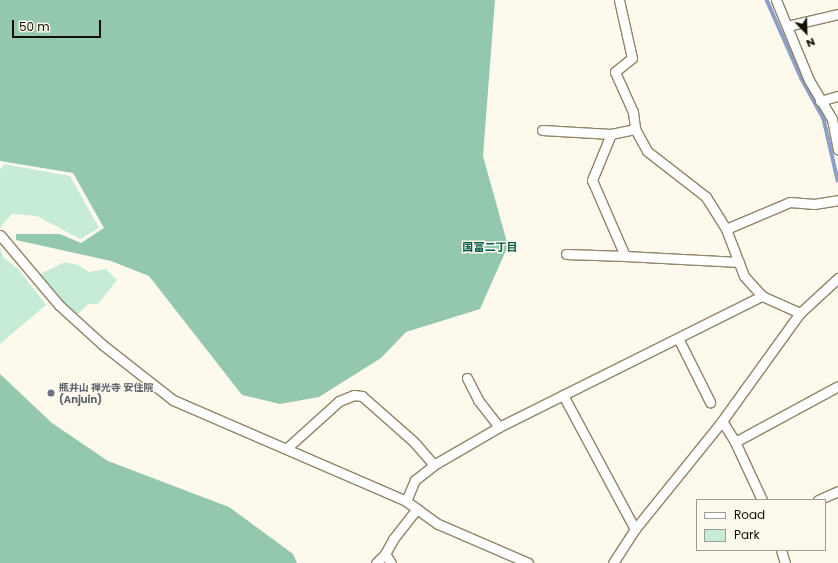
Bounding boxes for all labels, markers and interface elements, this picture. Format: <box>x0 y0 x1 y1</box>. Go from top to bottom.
scale bar <box>14 12 103 38</box>
north arrow <box>786 12 826 52</box>
text: 50 m <box>19 18 50 35</box>
text: N <box>804 34 818 52</box>
district label: 国富二丁目 <box>463 240 517 254</box>
place label: 瓶井山 禅光寺 安住院 (Anjuin) <box>59 381 153 404</box>
marker: 瓶井山 禅光寺 安住院 (Anjuin) <box>46 388 56 398</box>
legend <box>696 499 826 551</box>
text: Road <box>734 506 765 523</box>
text: Park <box>734 526 760 543</box>

